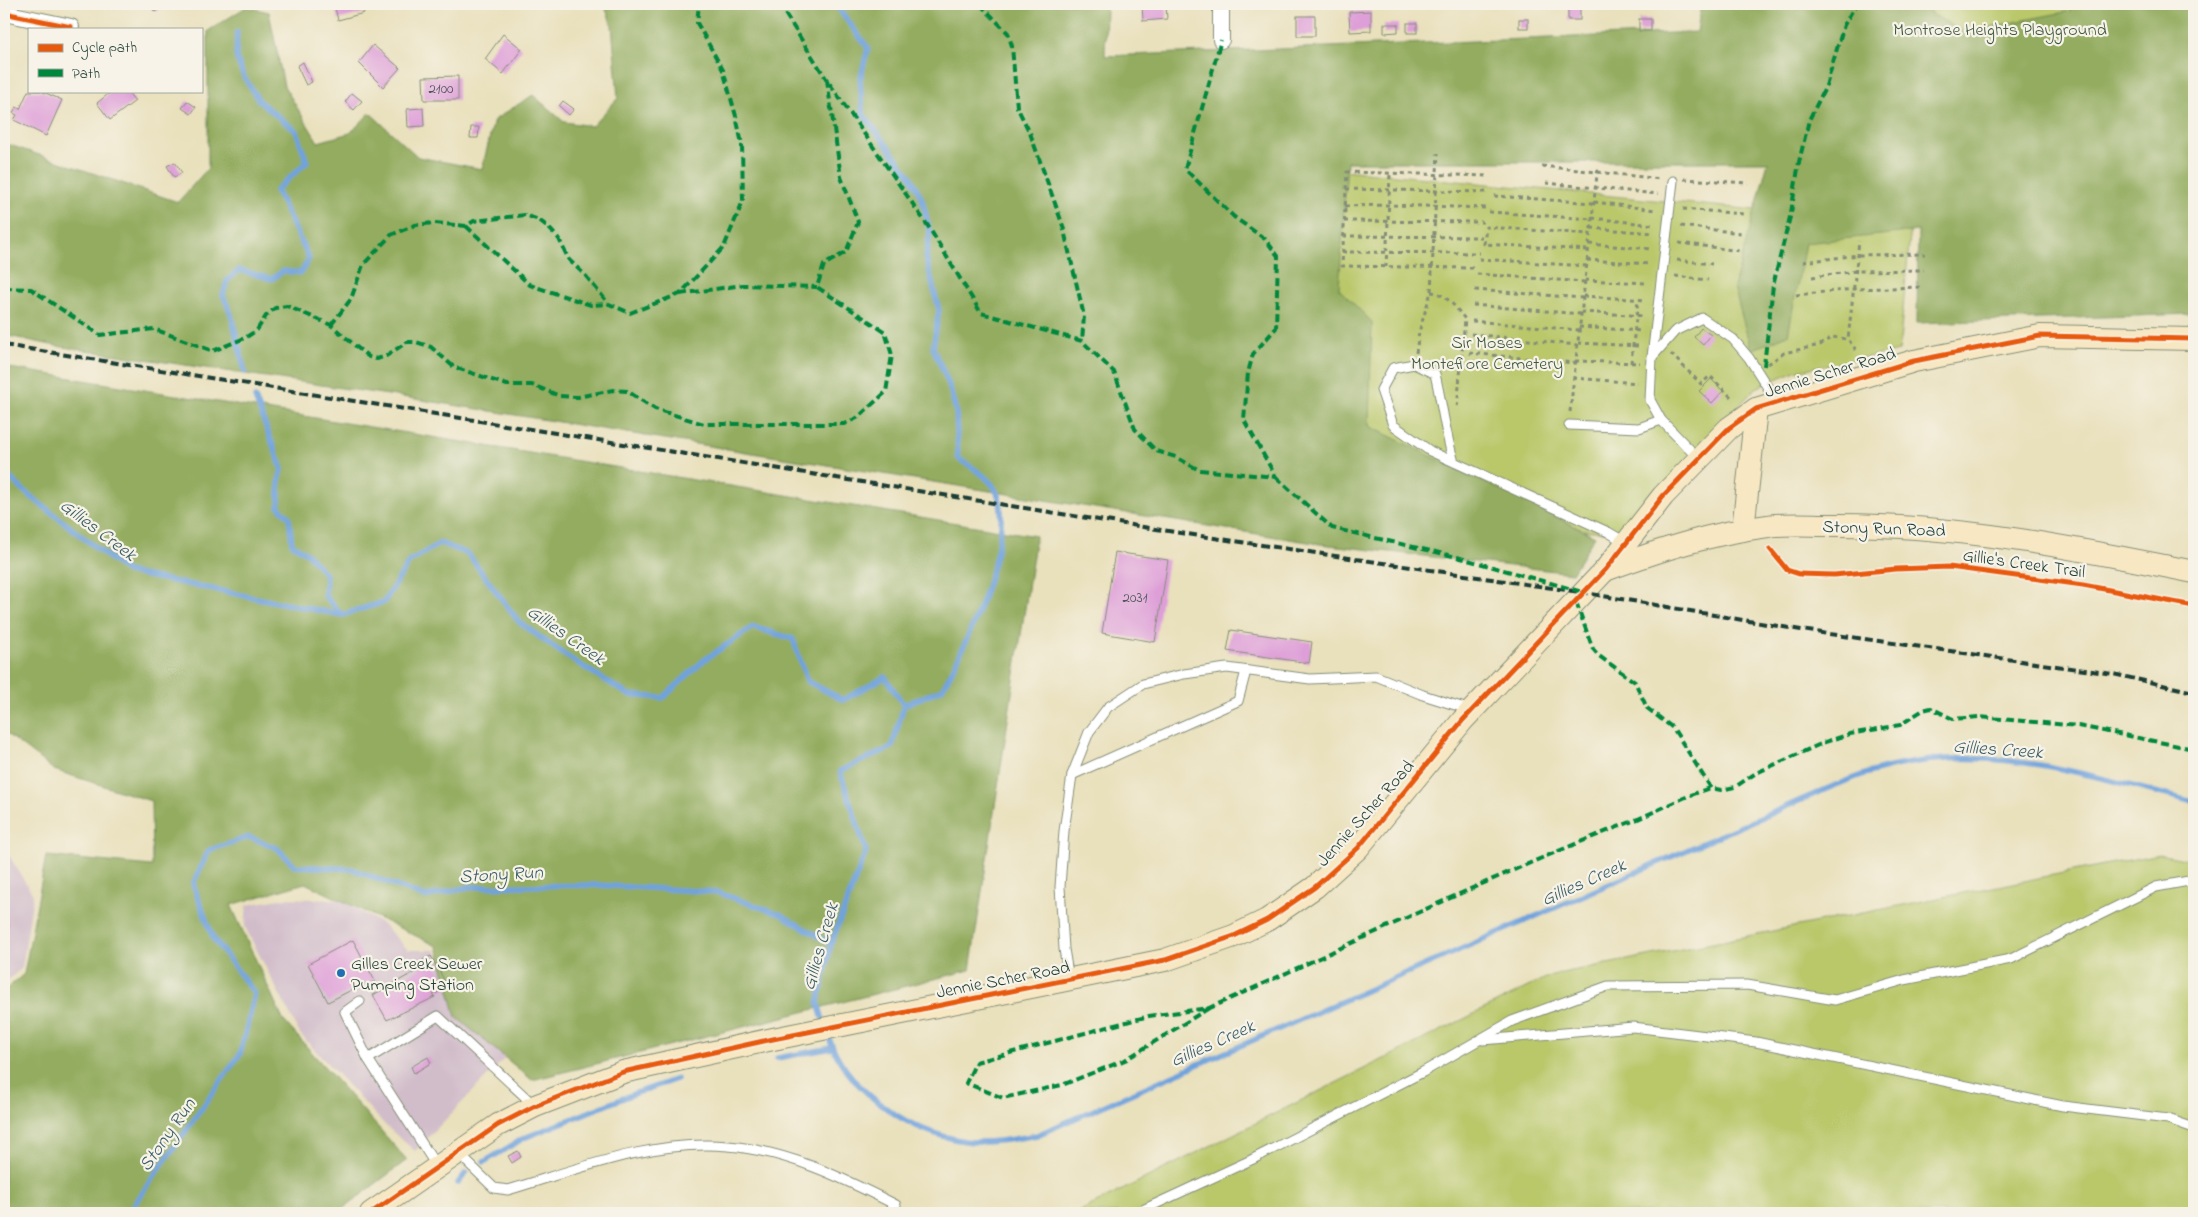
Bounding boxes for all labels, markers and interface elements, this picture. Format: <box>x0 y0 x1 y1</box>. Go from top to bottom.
park label: Montrose Heights Playground <box>1893 18 2107 45</box>
legend <box>28 28 202 92</box>
text: Cycle path <box>72 37 137 60</box>
text: Path <box>72 63 100 85</box>
house number: 2100 <box>428 78 454 100</box>
park label: Sir Moses Montefiore Cemetery <box>1411 331 1563 378</box>
street label: Jennie Scher Road <box>1762 342 1899 406</box>
water label: Gillies Creek <box>54 493 142 569</box>
street label: Stony Run Road <box>1822 515 1946 545</box>
street label: Gillie's Creek Trail <box>1961 544 2087 586</box>
house number: 2031 <box>1123 587 1148 609</box>
water label: Gillies Creek <box>521 599 611 673</box>
water label: Gillies Creek <box>1952 734 2044 767</box>
street label: Jennie Scher Road <box>1311 755 1422 873</box>
water label: Gillies Creek <box>1538 852 1631 914</box>
water label: Stony Run <box>459 860 544 891</box>
water label: Gillies Creek <box>796 899 847 994</box>
place label: Gilles Creek Sewer Pumping Station <box>351 952 483 1000</box>
street label: Jennie Scher Road <box>934 955 1073 1007</box>
marker: Gilles Creek Sewer Pumping Station <box>335 967 347 979</box>
water label: Gillies Creek <box>1167 1013 1260 1075</box>
water label: Stony Run <box>133 1093 204 1178</box>

